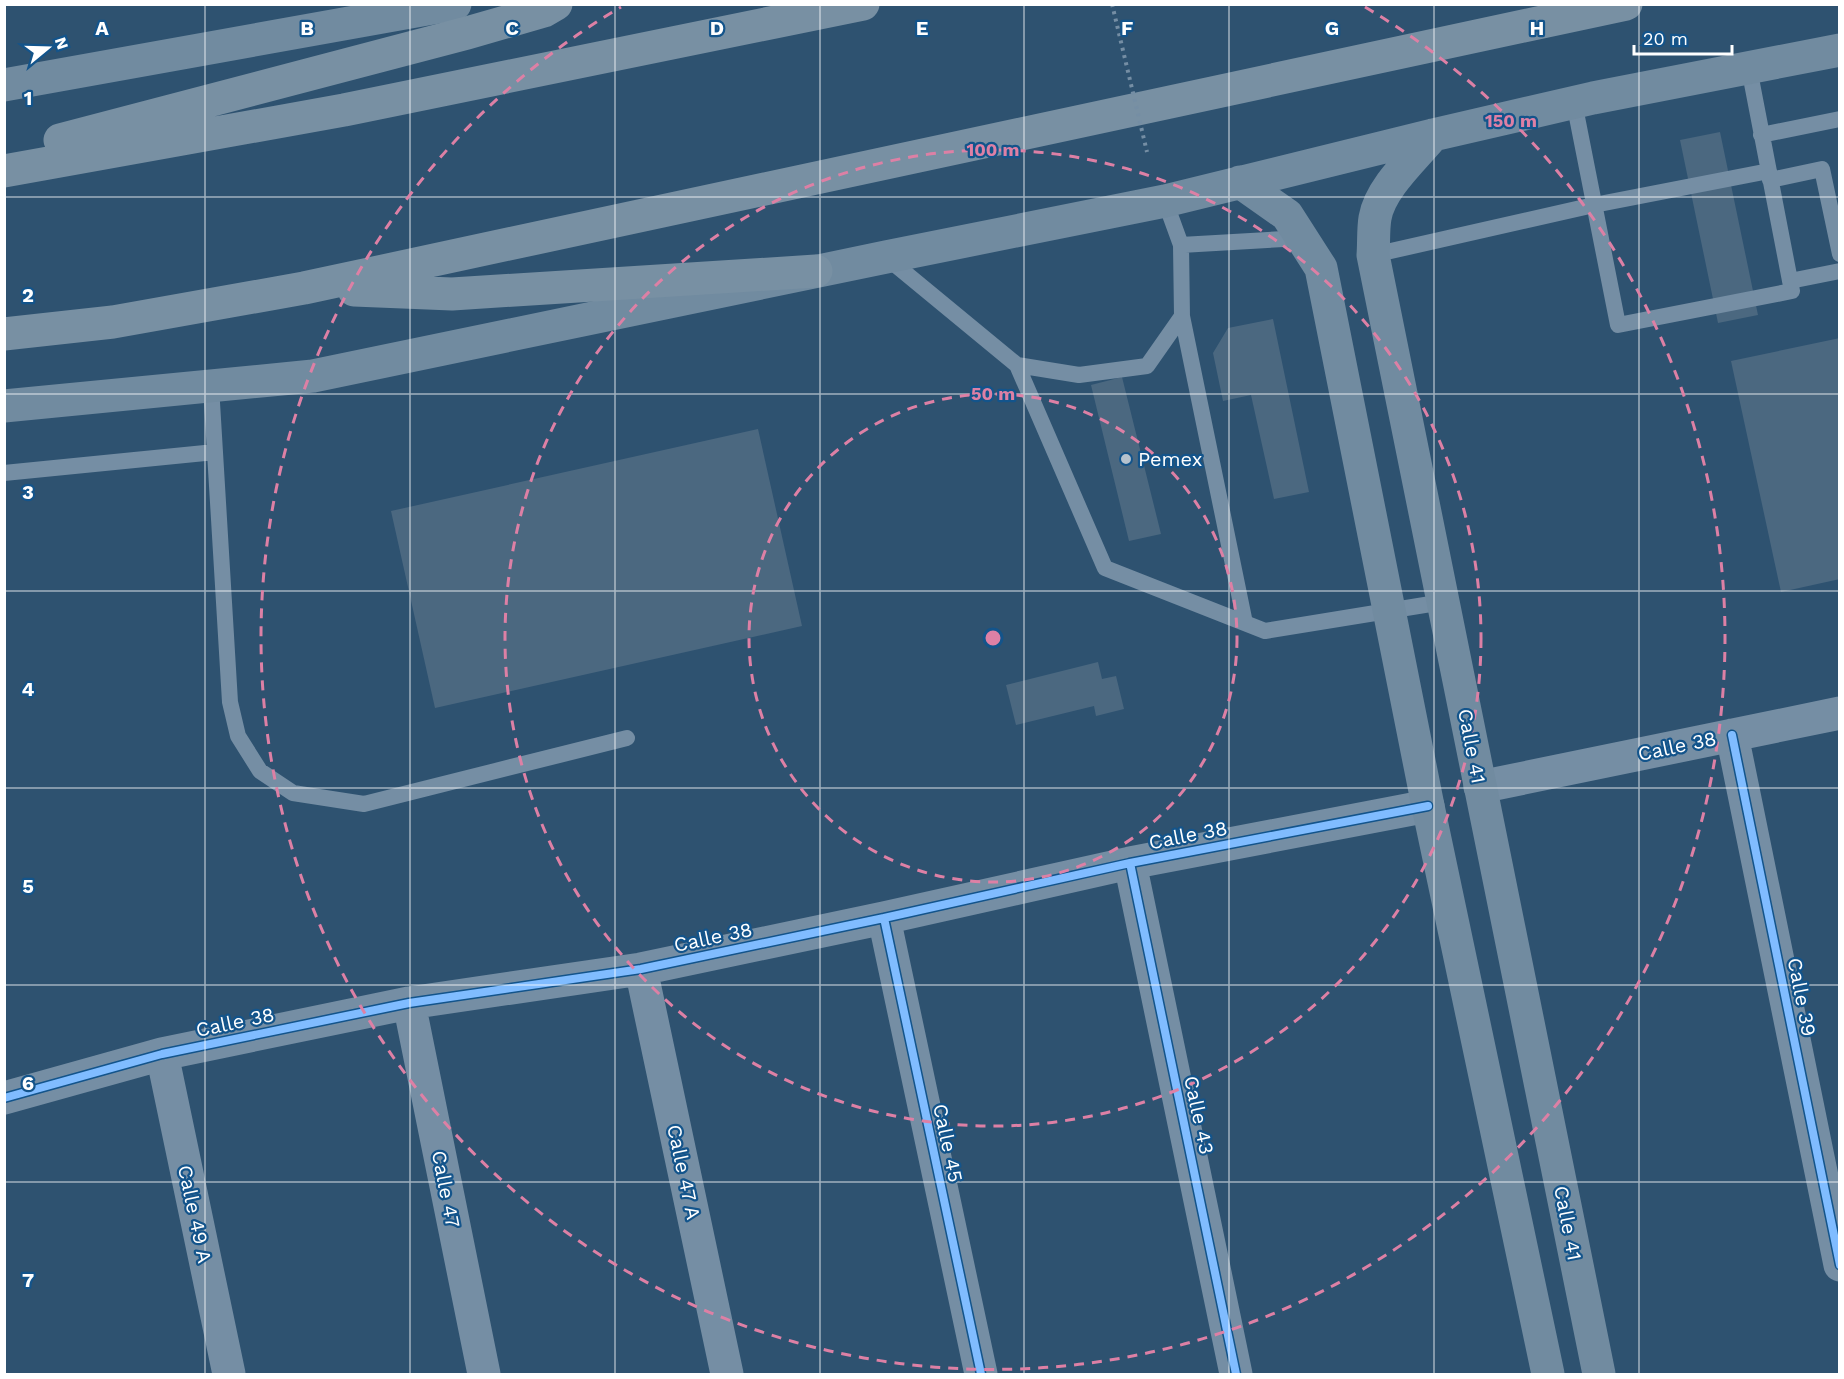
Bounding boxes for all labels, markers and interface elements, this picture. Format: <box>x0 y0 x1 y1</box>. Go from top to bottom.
text: A <box>95 16 109 40</box>
text: B <box>300 16 314 40</box>
text: C <box>505 16 519 40</box>
text: D <box>710 16 724 40</box>
text: E <box>916 16 928 40</box>
text: F <box>1121 16 1133 40</box>
text: G <box>1325 16 1339 40</box>
text: H <box>1530 16 1544 40</box>
north arrow <box>18 18 78 78</box>
scale bar <box>1634 18 1732 56</box>
text: 20 m <box>1643 28 1688 49</box>
text: N <box>51 35 73 52</box>
text: 1 <box>24 86 32 110</box>
text: 150 m <box>1485 110 1537 131</box>
text: 100 m <box>966 139 1020 160</box>
text: 2 <box>22 283 34 307</box>
text: 50 m <box>971 383 1015 404</box>
place label: Pemex <box>1138 447 1202 471</box>
marker: Pemex <box>1119 452 1133 466</box>
text: 3 <box>22 480 34 504</box>
centre of rings <box>983 628 1003 648</box>
text: 4 <box>22 677 35 701</box>
street label: Calle 41 <box>1453 707 1491 785</box>
street label: Calle 38 <box>1636 726 1718 766</box>
street label: Calle 38 <box>1147 816 1229 854</box>
text: 5 <box>22 874 34 898</box>
street label: Calle 38 <box>672 917 754 957</box>
street label: Calle 39 <box>1783 956 1821 1038</box>
street label: Calle 38 <box>194 1002 276 1042</box>
text: 6 <box>22 1071 34 1095</box>
street label: Calle 43 <box>1179 1074 1219 1156</box>
street label: Calle 45 <box>928 1102 968 1184</box>
street label: Calle 47 A <box>662 1122 706 1222</box>
street label: Calle 47 <box>427 1148 465 1230</box>
street label: Calle 49 A <box>173 1163 217 1265</box>
street label: Calle 41 <box>1549 1184 1587 1262</box>
text: 7 <box>22 1268 34 1292</box>

